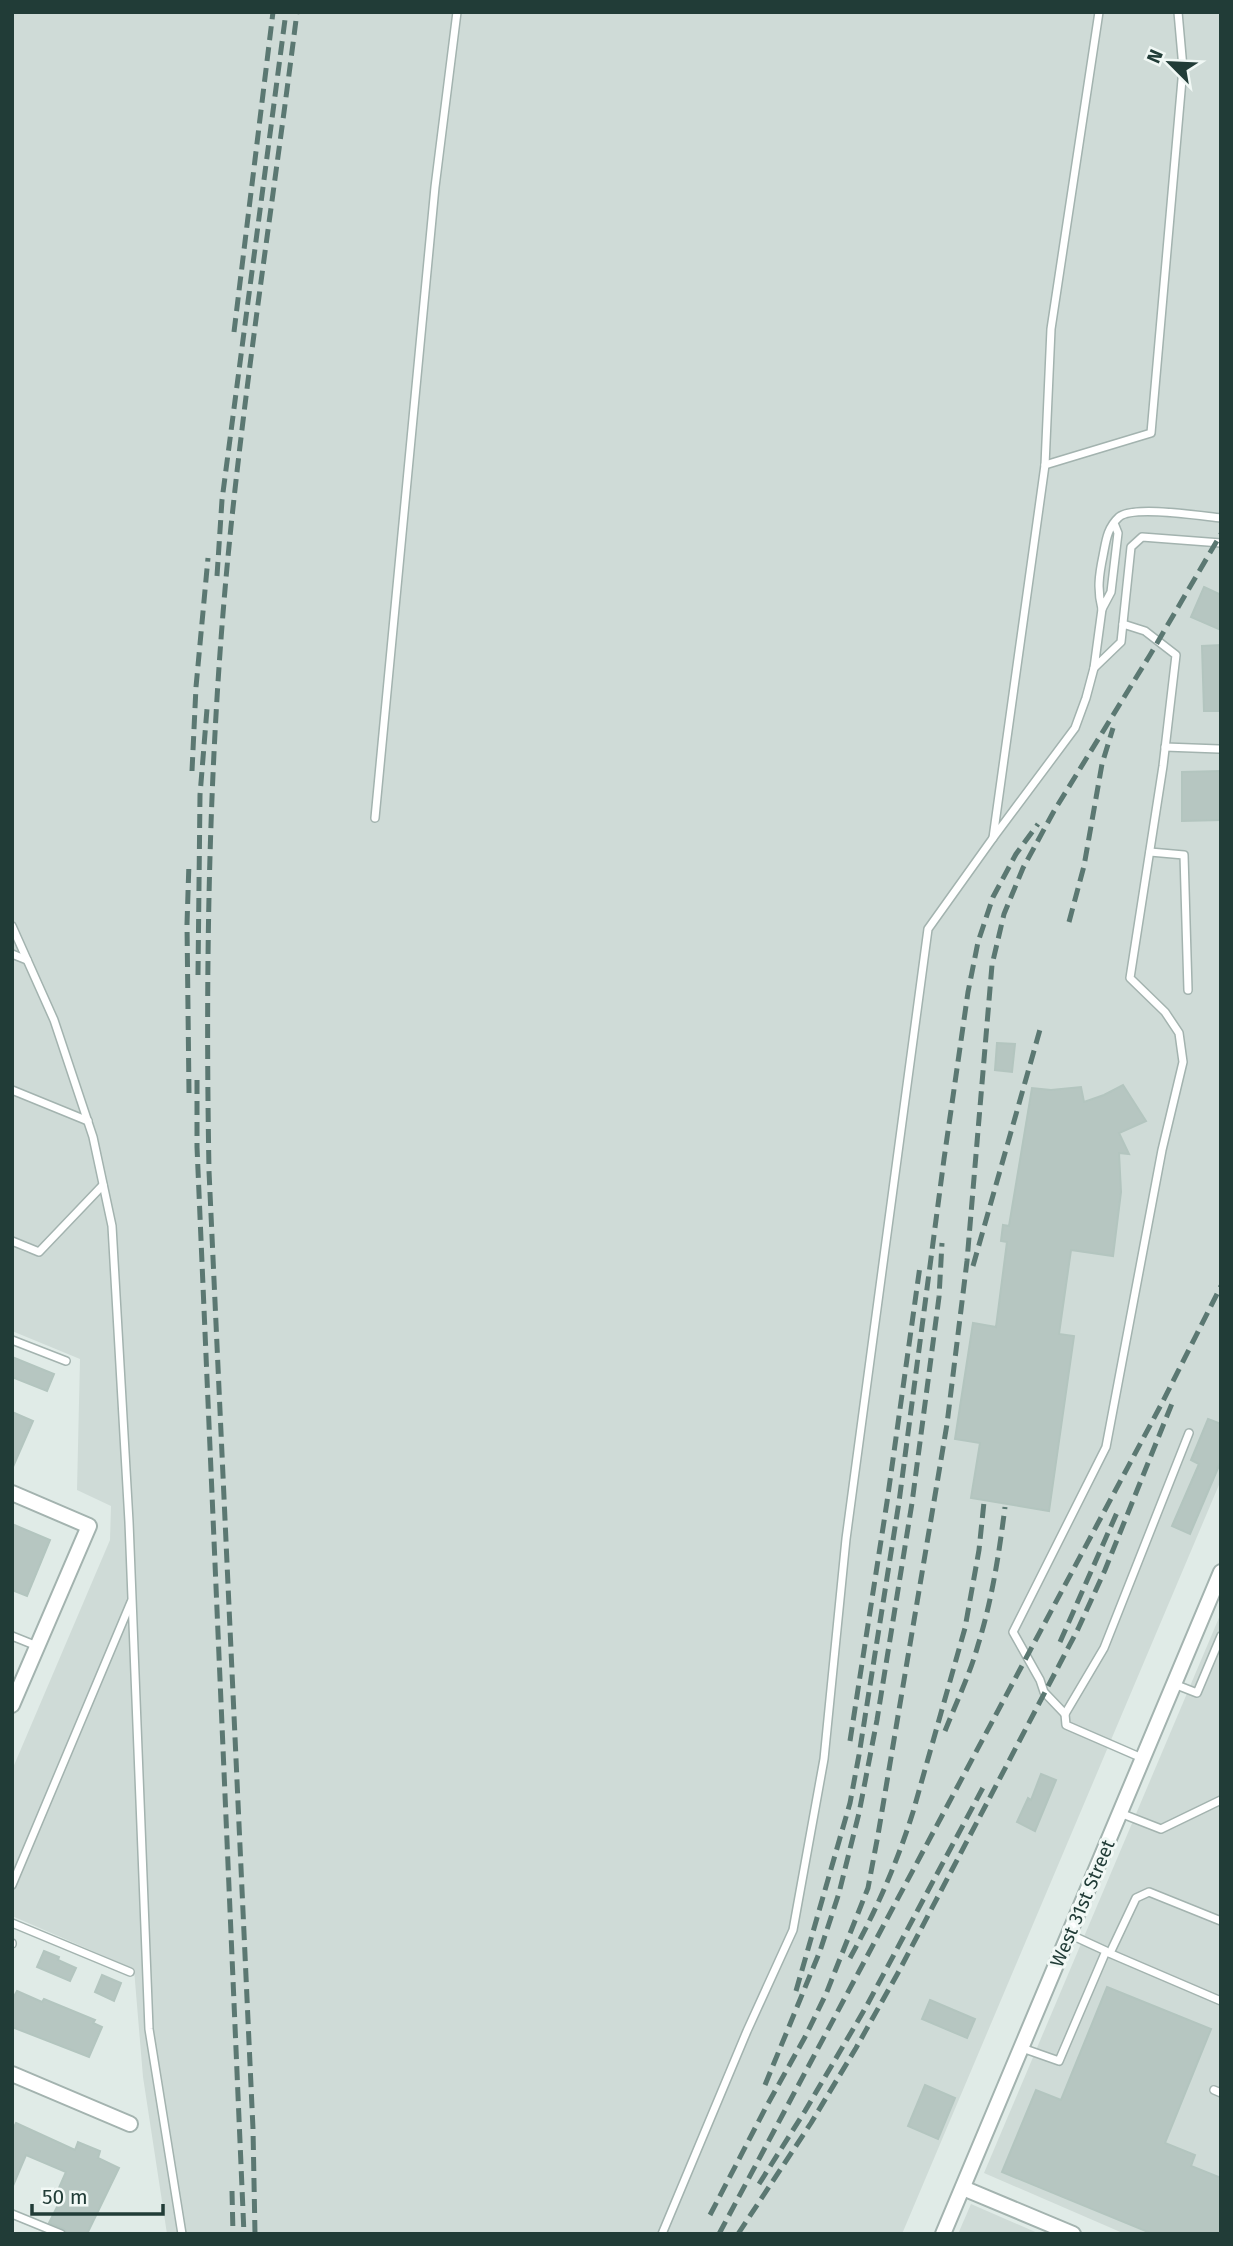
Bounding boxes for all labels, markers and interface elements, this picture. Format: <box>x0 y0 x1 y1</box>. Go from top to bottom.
north arrow <box>1135 28 1205 98</box>
text: N <box>1142 46 1168 67</box>
street label: West 31st Street <box>1045 1836 1120 1970</box>
scale bar <box>32 2172 163 2216</box>
text: 50 m <box>42 2184 88 2210</box>

